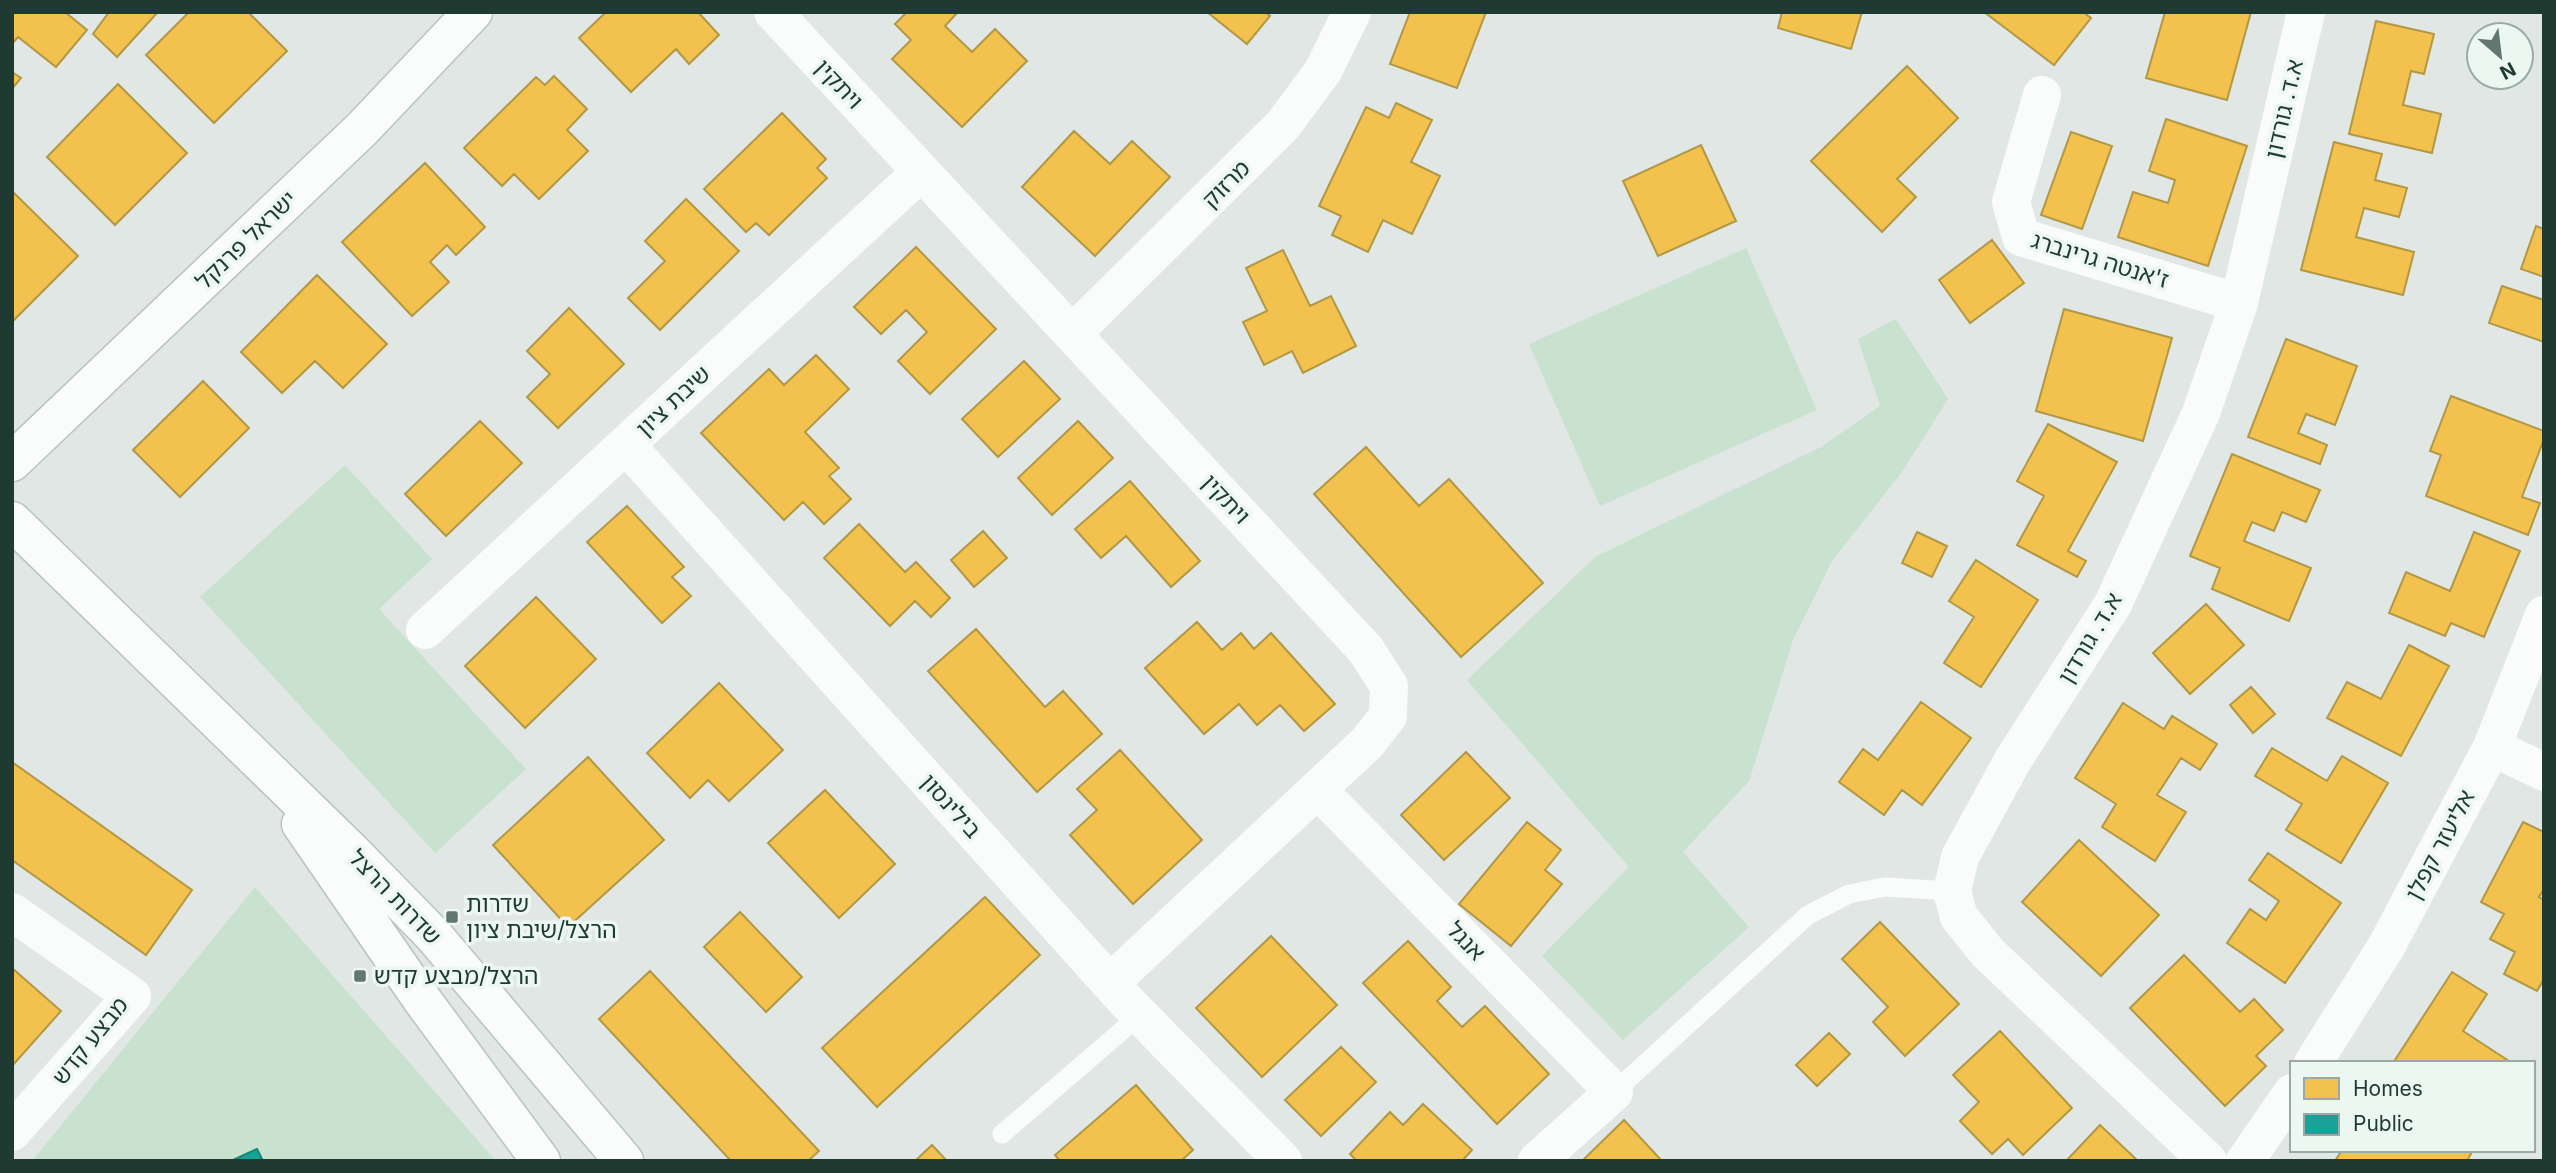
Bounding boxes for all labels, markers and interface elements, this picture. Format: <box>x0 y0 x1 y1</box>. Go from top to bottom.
north arrow <box>2465 21 2535 91</box>
street label: ויתקין <box>809 53 869 115</box>
street label: א.ד. גורדון <box>2259 57 2309 161</box>
text: N <box>2496 57 2520 84</box>
street label: מרזוק <box>1196 154 1256 214</box>
street label: ישראל פרנקל <box>190 185 302 295</box>
street label: ז'אנטה גרינברג <box>2028 226 2172 294</box>
street label: שיבת ציון <box>630 360 716 442</box>
street label: ויתקין <box>1196 468 1256 530</box>
street label: א.ד. גורדון <box>2052 588 2128 688</box>
street label: בילינסון <box>915 768 987 844</box>
street label: אליעזר קפלן <box>2399 785 2481 905</box>
street label: שדרות הרצל <box>343 844 447 950</box>
place label: שדרות הרצל/שיבת ציון <box>466 890 617 944</box>
marker: שדרות הרצל/שיבת ציון <box>444 909 460 925</box>
street label: אנגל <box>1441 916 1491 966</box>
place label: הרצל/מבצע קדש <box>374 962 538 990</box>
marker: הרצל/מבצע קדש <box>352 968 368 984</box>
street label: מבצע קדש <box>46 991 134 1091</box>
legend <box>2290 1061 2535 1152</box>
text: Homes <box>2353 1076 2423 1101</box>
text: Public <box>2353 1111 2414 1136</box>

